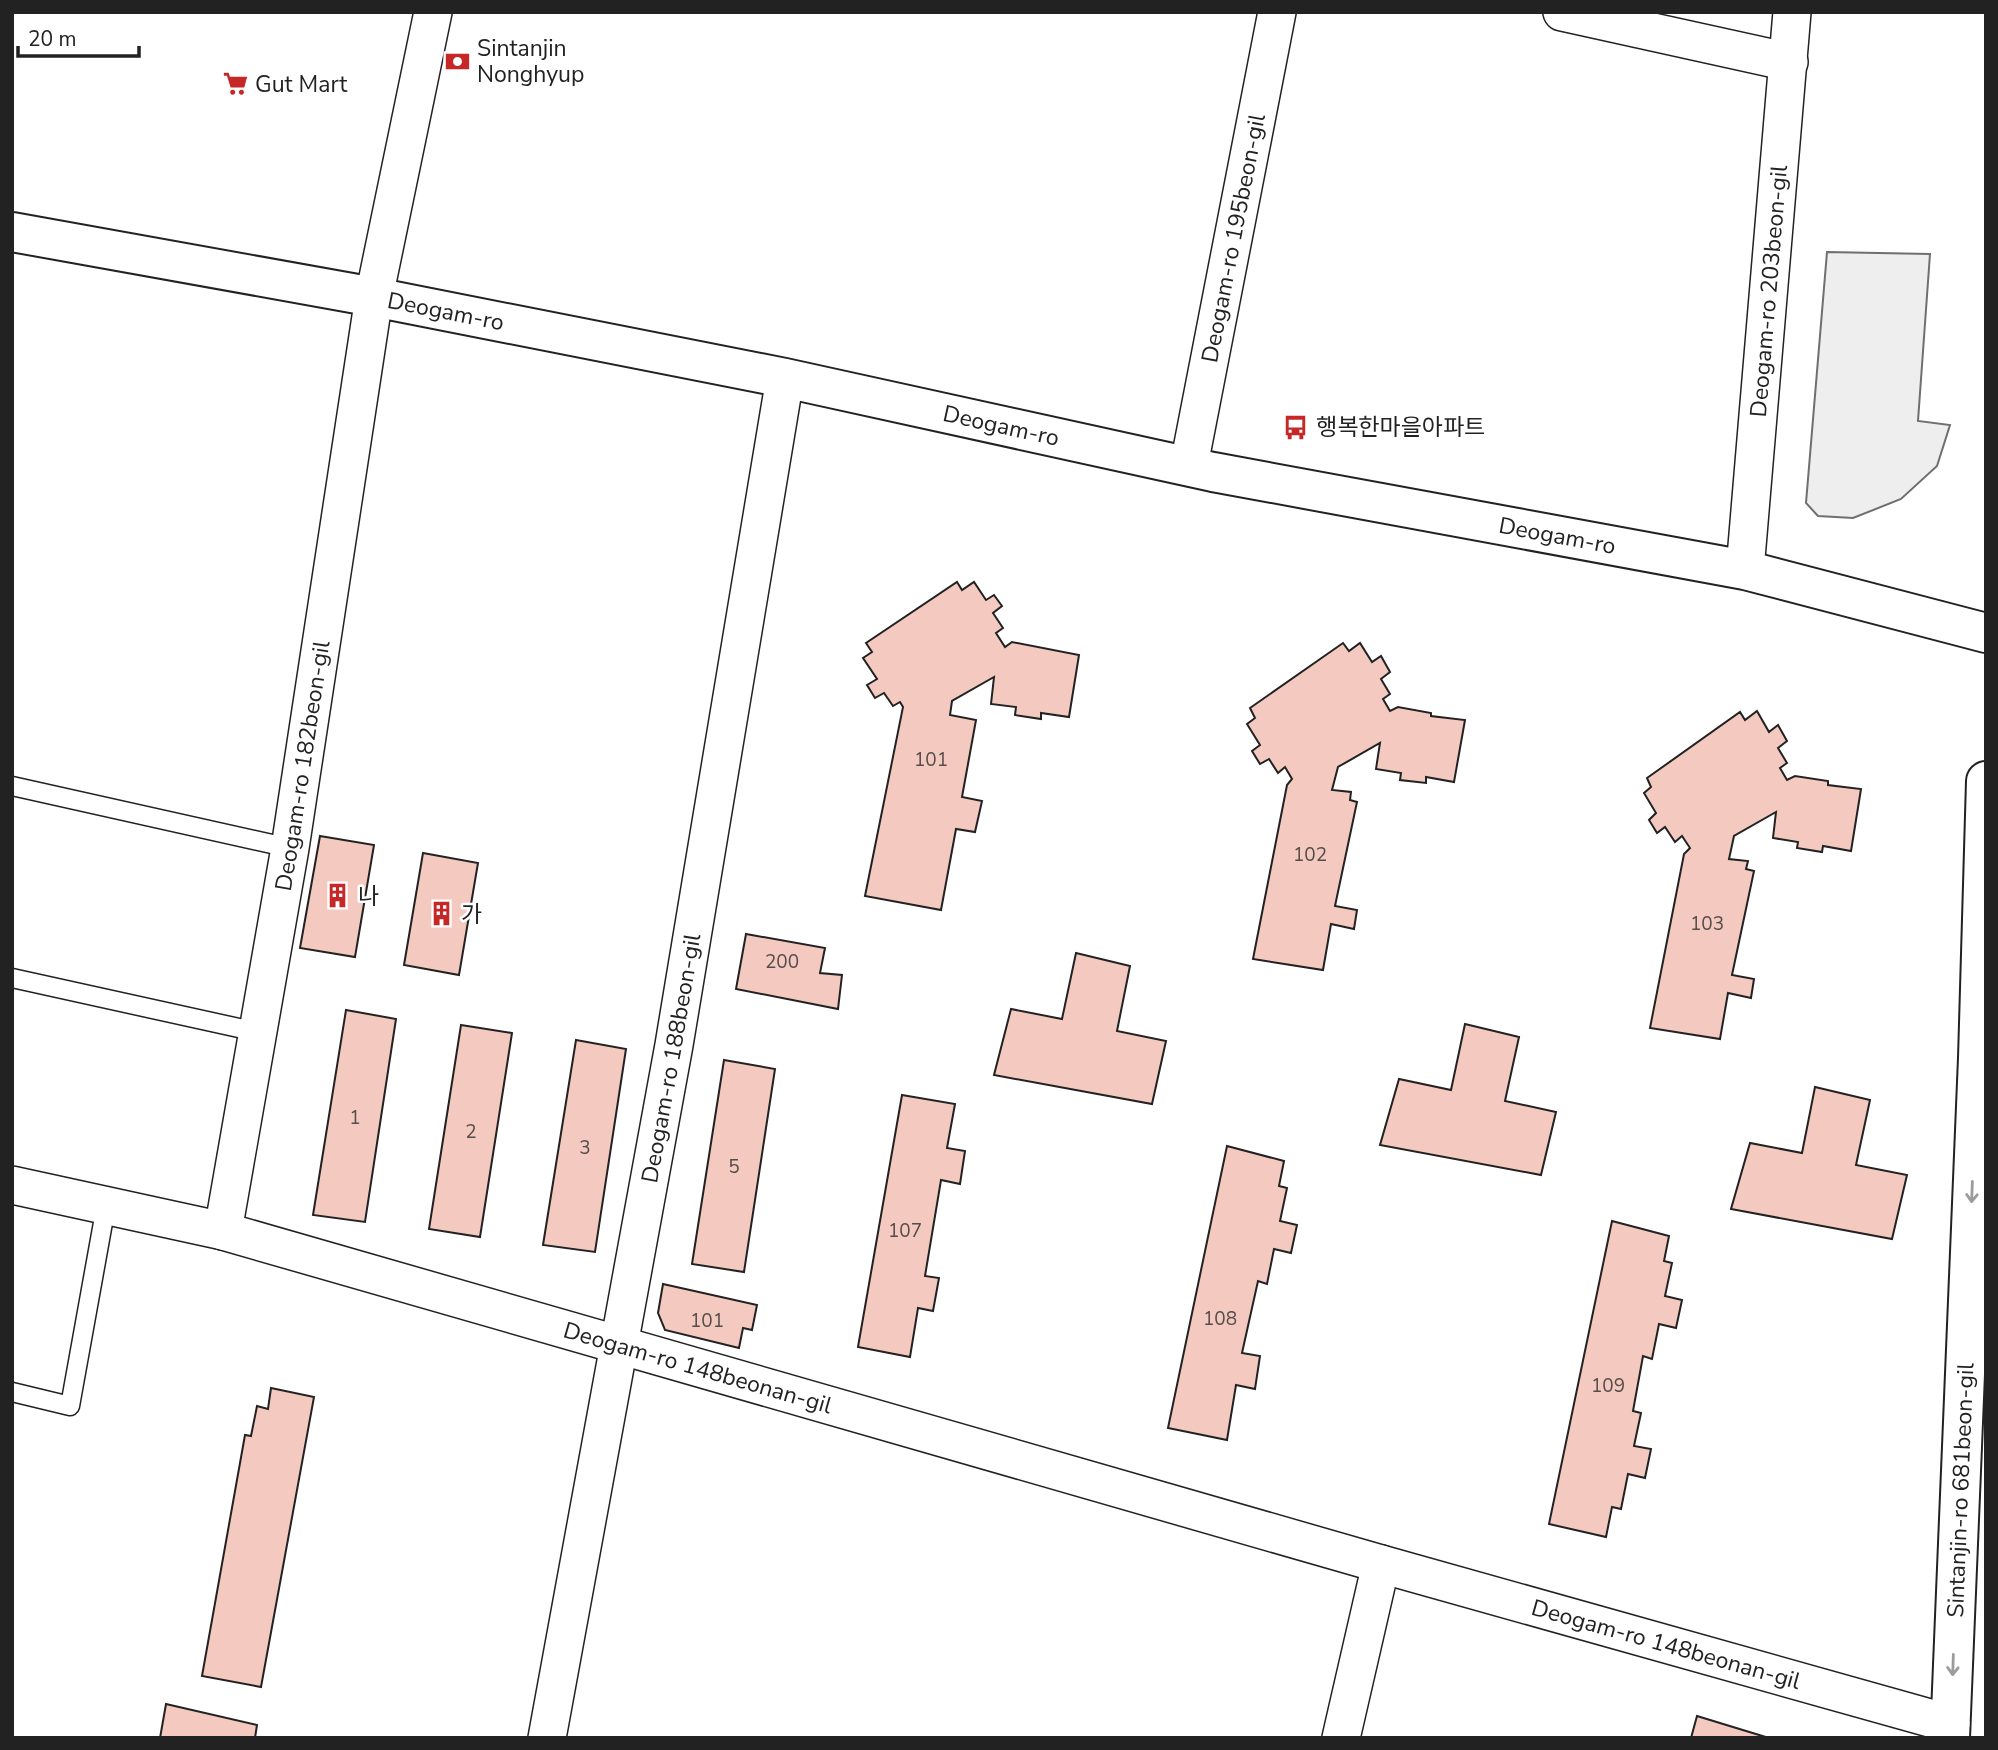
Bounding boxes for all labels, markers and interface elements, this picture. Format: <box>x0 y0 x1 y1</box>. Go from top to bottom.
scale bar <box>18 14 138 58</box>
text: 20 m <box>28 25 77 53</box>
place label: Sintanjin Nonghyup <box>477 33 584 90</box>
bank icon: Sintanjin Nonghyup <box>443 47 471 75</box>
place label: Gut Mart <box>255 69 348 100</box>
supermarket icon: Gut Mart <box>221 70 249 98</box>
street label: Deogam-ro 195beon-gil <box>1194 111 1273 365</box>
street label: Deogam-ro 203beon-gil <box>1743 164 1795 418</box>
street label: Deogam-ro <box>385 285 507 338</box>
street label: Deogam-ro <box>940 398 1062 454</box>
place label: 행복한마을아파트 <box>1316 412 1485 443</box>
bus stop icon: 행복한마을아파트 <box>1282 413 1310 441</box>
street label: Deogam-ro <box>1496 510 1618 562</box>
street label: Deogam-ro 182beon-gil <box>268 638 337 893</box>
house number: 101 <box>914 747 948 773</box>
house number: 102 <box>1293 842 1327 868</box>
place label: 나 <box>358 881 379 912</box>
building icon: 나 <box>324 882 352 910</box>
place label: 가 <box>461 899 482 930</box>
building icon: 가 <box>427 900 455 928</box>
house number: 103 <box>1690 911 1724 937</box>
street label: Deogam-ro 188beon-gil <box>634 931 708 1186</box>
house number: 200 <box>765 949 799 975</box>
house number: 1 <box>349 1105 361 1131</box>
house number: 2 <box>465 1119 477 1145</box>
house number: 3 <box>579 1135 591 1161</box>
house number: 5 <box>728 1154 740 1180</box>
one-way arrow <box>1966 1181 1979 1204</box>
house number: 107 <box>888 1218 922 1244</box>
house number: 108 <box>1203 1306 1237 1332</box>
house number: 101 <box>690 1308 724 1334</box>
street label: Deogam-ro 148beonan-gil <box>560 1315 836 1421</box>
street label: Sintanjin-ro 681beon-gil <box>1940 1362 1981 1618</box>
house number: 109 <box>1591 1373 1625 1399</box>
street label: Deogam-ro 148beonan-gil <box>1528 1592 1804 1697</box>
one-way arrow <box>1947 1653 1960 1676</box>

